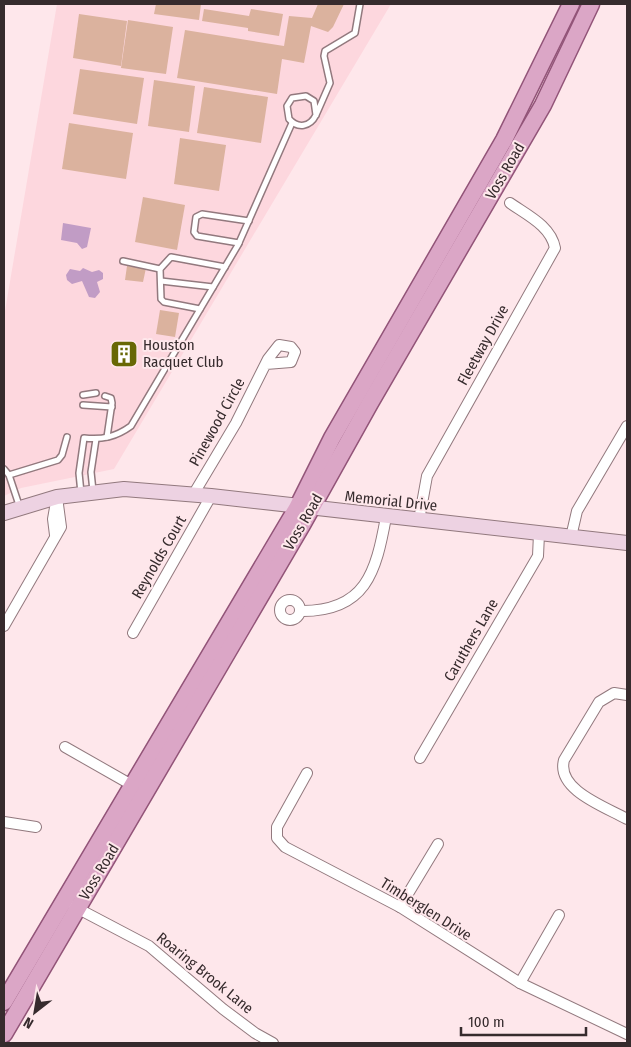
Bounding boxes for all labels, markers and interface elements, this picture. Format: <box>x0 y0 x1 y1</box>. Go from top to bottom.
street label: Voss Road <box>482 139 528 203</box>
street label: Fleetway Drive <box>454 302 512 388</box>
place label: Houston Racquet Club <box>143 336 224 371</box>
building icon: Houston Racquet Club <box>109 339 139 369</box>
street label: Pinewood Circle <box>185 375 249 469</box>
street label: Memorial Drive <box>344 487 438 515</box>
street label: Voss Road <box>280 490 326 554</box>
street label: Reynolds Court <box>128 512 190 602</box>
street label: Caruthers Lane <box>440 596 502 684</box>
street label: Voss Road <box>75 841 123 903</box>
street label: Timberglen Drive <box>377 874 475 944</box>
street label: Roaring Brook Lane <box>153 929 257 1017</box>
north arrow <box>10 987 60 1037</box>
scale bar <box>461 1004 586 1036</box>
text: N <box>21 1013 37 1032</box>
text: 100 m <box>468 1013 505 1031</box>

